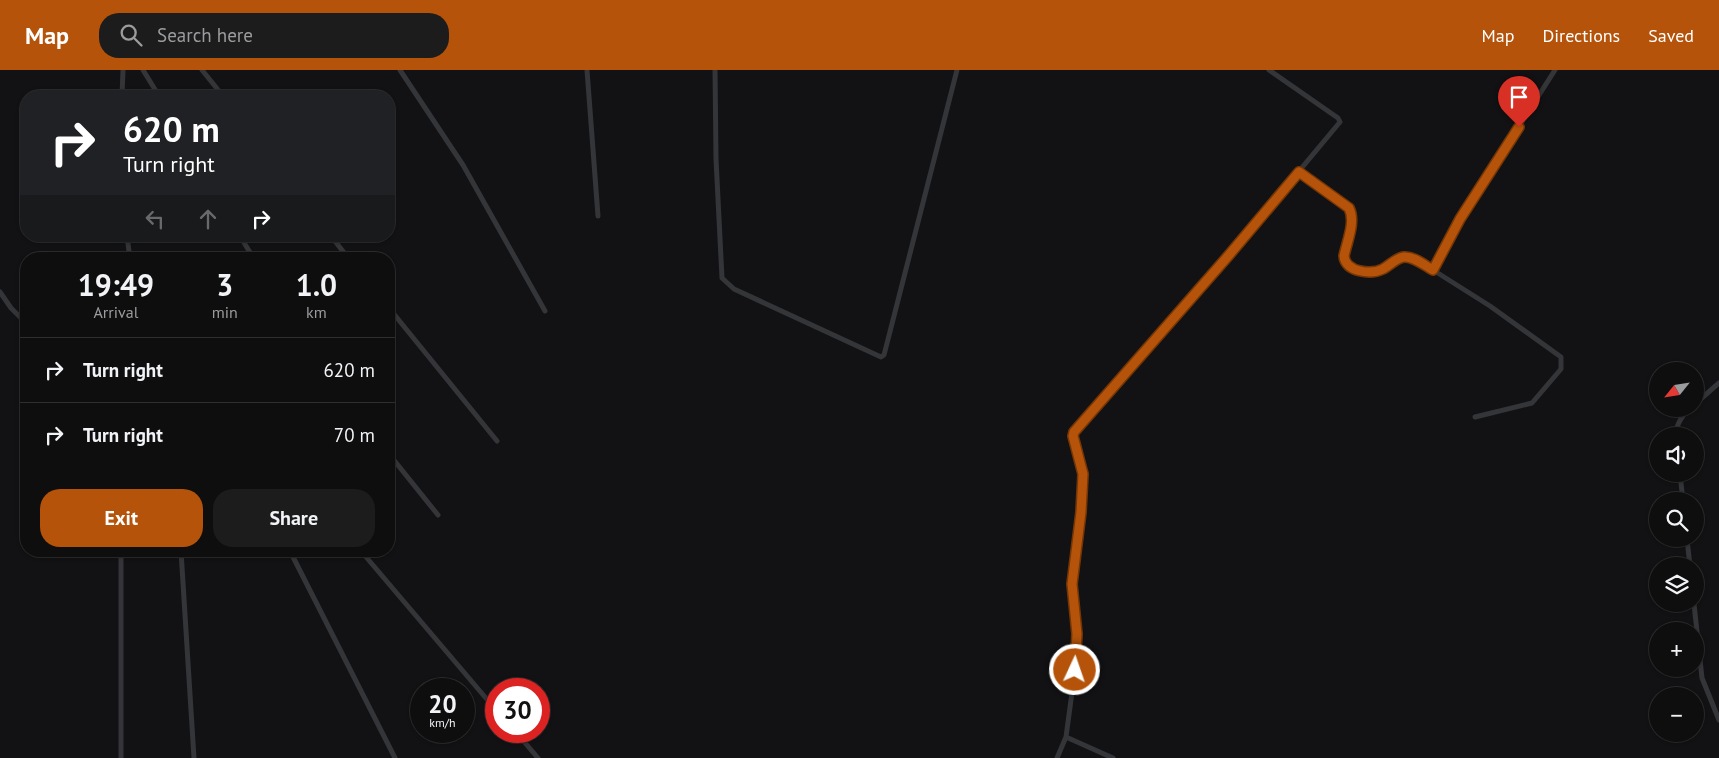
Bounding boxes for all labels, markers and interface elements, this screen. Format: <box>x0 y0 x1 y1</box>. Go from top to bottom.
search box <box>99 13 449 58</box>
text: Map <box>25 20 69 51</box>
icon: search <box>117 21 145 49</box>
text: Search here <box>157 23 253 47</box>
text: Map <box>1482 24 1514 47</box>
text: Directions <box>1542 24 1620 47</box>
text: Saved <box>1648 24 1694 47</box>
pin <box>1498 76 1540 127</box>
icon: arrive <box>1505 83 1533 111</box>
text: 620 m <box>123 106 220 152</box>
icon: right <box>40 110 105 175</box>
text: Turn right <box>123 150 215 178</box>
icon: left <box>141 205 169 233</box>
icon: ahead <box>194 205 222 233</box>
icon: right <box>247 205 275 233</box>
text: 19:49 <box>78 265 154 304</box>
text: 3 <box>216 265 233 304</box>
text: 1.0 <box>296 265 337 304</box>
text: Arrival <box>93 302 138 322</box>
text: min <box>212 302 238 322</box>
text: km <box>306 302 327 322</box>
icon: right <box>40 356 68 384</box>
text: Turn right <box>83 358 163 382</box>
text: 620 m <box>323 358 375 382</box>
north arrow <box>1649 362 1704 418</box>
map controls <box>1649 362 1704 742</box>
icon: right <box>40 421 68 449</box>
text: Turn right <box>83 423 163 447</box>
text: 70 m <box>334 423 375 447</box>
button: sound <box>1649 427 1704 482</box>
button: Exit <box>40 489 203 547</box>
button: Share <box>213 489 375 547</box>
button: search <box>1649 492 1704 547</box>
button: layers <box>1649 557 1704 612</box>
button: + <box>1649 622 1704 677</box>
position arrow <box>1048 643 1100 695</box>
speed limit sign: 30 <box>485 678 550 743</box>
button: − <box>1649 687 1704 742</box>
text: 20 <box>428 688 457 720</box>
text: km/h <box>429 715 456 730</box>

